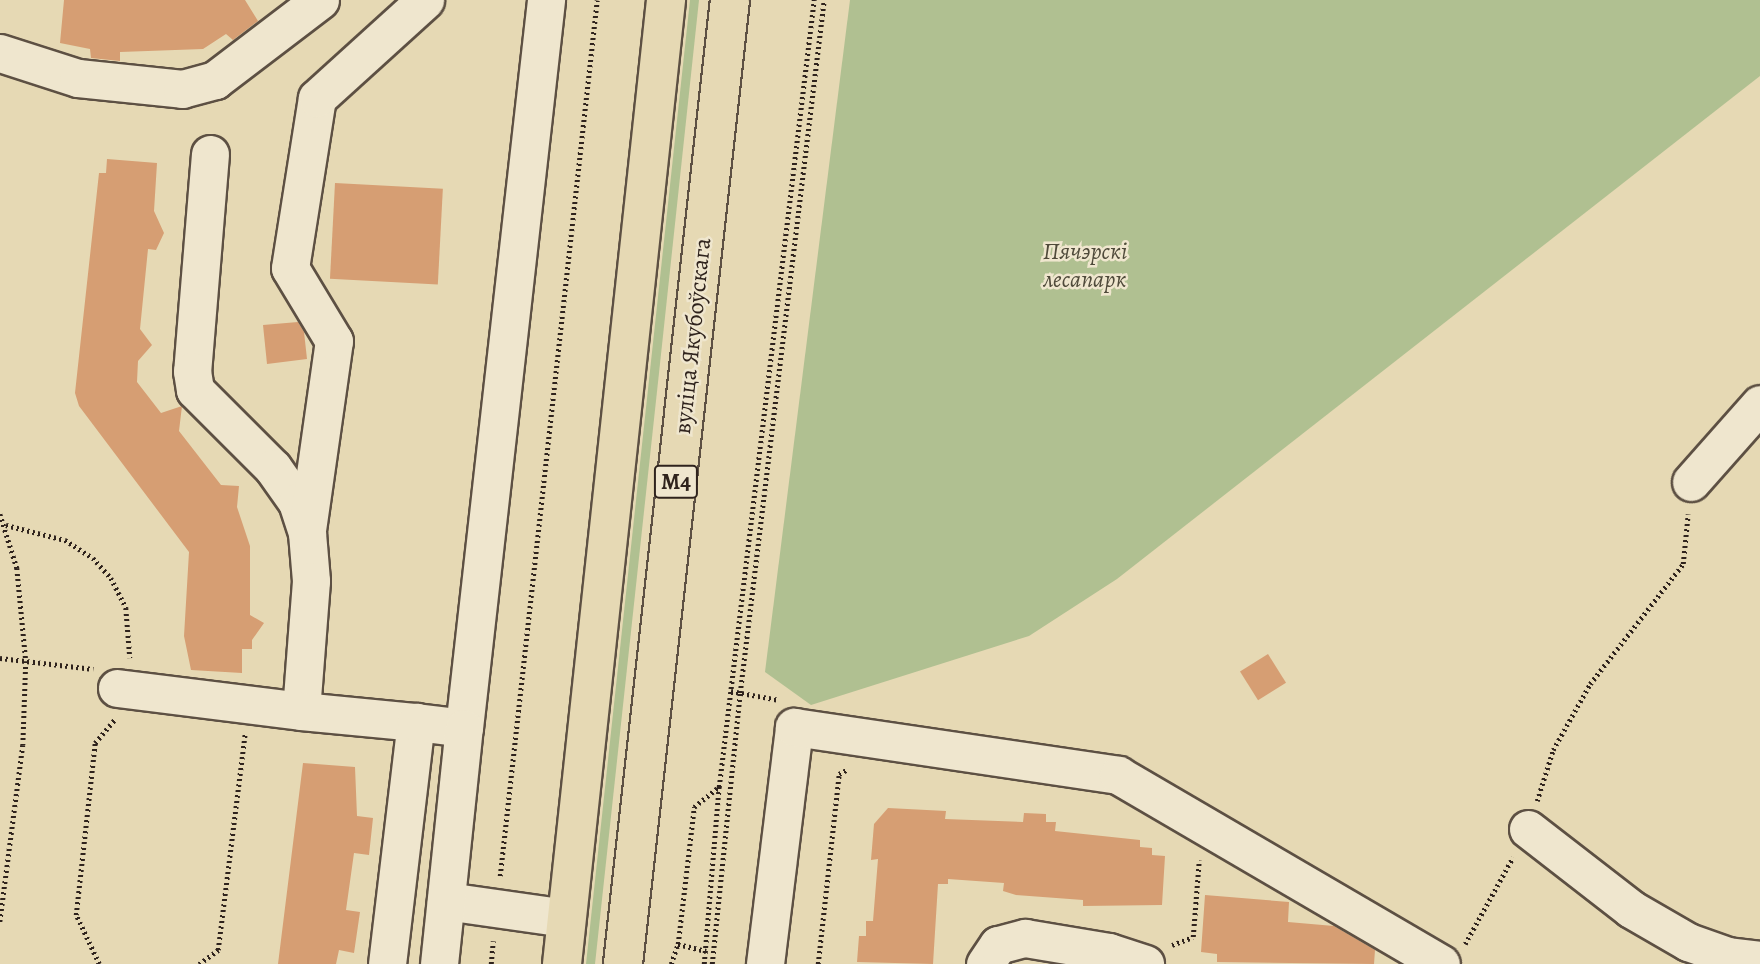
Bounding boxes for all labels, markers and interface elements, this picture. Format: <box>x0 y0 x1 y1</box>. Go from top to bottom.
street label: вуліца Якубоўскага <box>668 236 718 436</box>
park label: Пячэрскі лесапарк <box>1043 238 1127 294</box>
road number: М4 <box>653 462 699 502</box>

